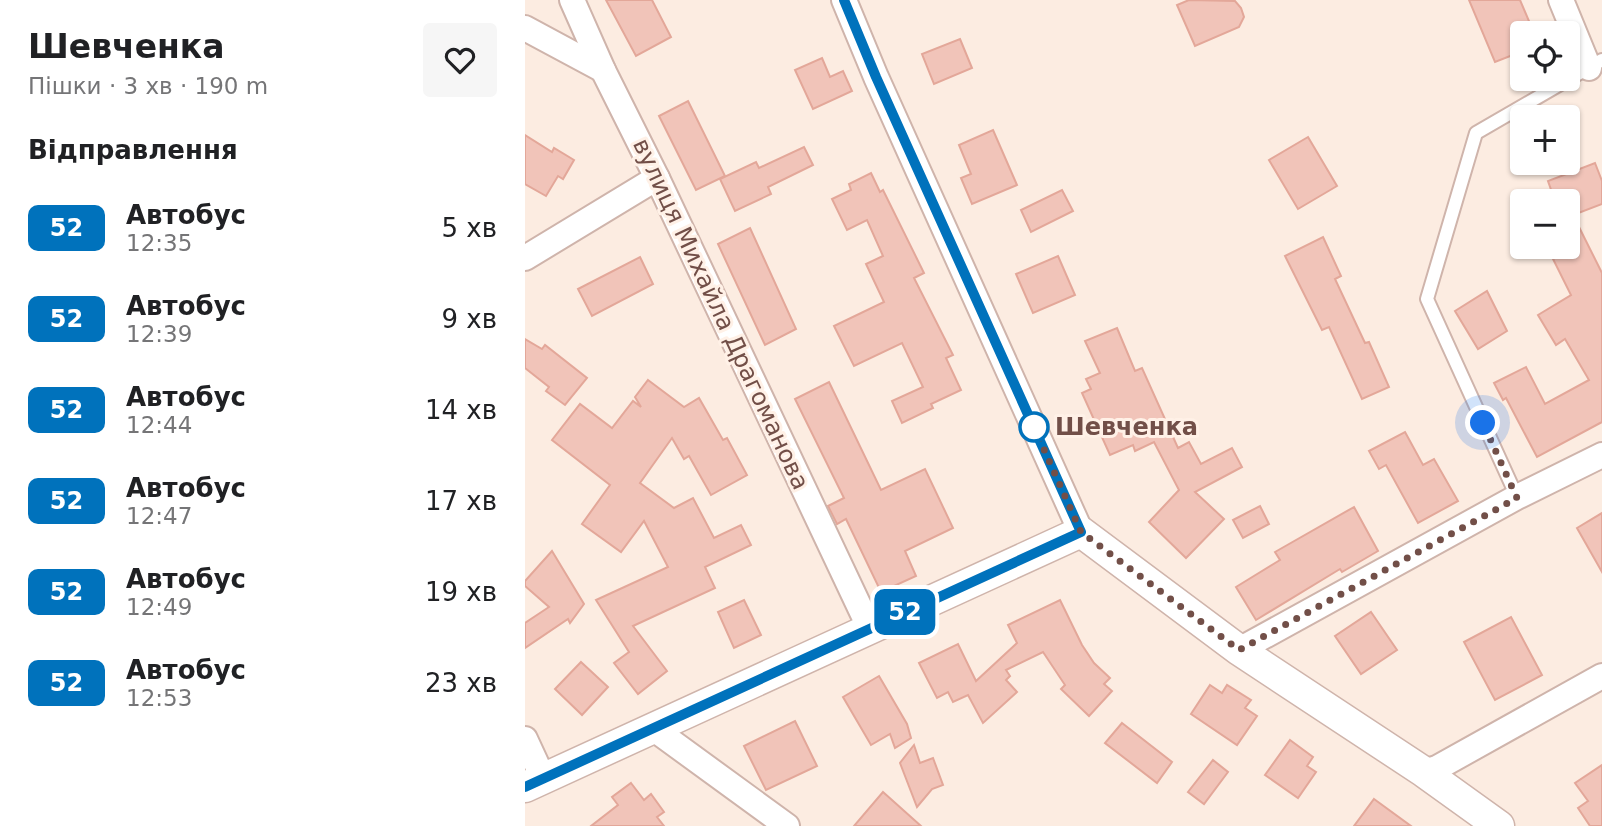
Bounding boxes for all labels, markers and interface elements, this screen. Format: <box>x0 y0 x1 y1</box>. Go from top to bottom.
map controls <box>1510 21 1580 259</box>
button: locate <box>1510 21 1580 91</box>
button: heart <box>423 23 497 97</box>
text: Шевченка <box>28 27 225 66</box>
text: Пішки · 3 хв · 190 m <box>28 73 268 99</box>
button: + <box>1510 105 1580 175</box>
street label: вулиця Михайла Драгоманова <box>627 134 815 494</box>
text: Відправлення <box>28 135 238 165</box>
button: − <box>1510 189 1580 259</box>
text: Автобус <box>126 200 246 230</box>
text: 5 хв <box>441 213 497 243</box>
text: 52 <box>50 214 83 242</box>
text: 12:35 <box>126 230 192 256</box>
text: Автобус <box>126 291 246 321</box>
text: 9 хв <box>441 304 497 334</box>
text: 52 <box>50 305 83 333</box>
text: 12:39 <box>126 321 192 347</box>
text: Автобус <box>126 382 246 412</box>
text: 14 хв <box>425 395 497 425</box>
text: 52 <box>50 396 83 424</box>
your location <box>1465 405 1500 440</box>
text: 12:44 <box>126 412 192 438</box>
marker: Шевченка <box>1019 412 1049 442</box>
place label: Шевченка <box>1055 413 1198 441</box>
text: Автобус <box>126 473 246 503</box>
text: 17 хв <box>425 486 497 516</box>
text: 52 <box>50 487 83 515</box>
text: 12:47 <box>126 503 192 529</box>
text: Автобус <box>126 564 246 594</box>
text: 19 хв <box>425 577 497 607</box>
text: 52 <box>50 578 83 606</box>
line badge: 52 <box>873 589 937 635</box>
text: 12:49 <box>126 594 192 620</box>
text: 52 <box>888 598 922 626</box>
text: Автобус <box>126 655 246 685</box>
text: 23 хв <box>425 668 497 698</box>
text: 52 <box>50 669 83 697</box>
text: 12:53 <box>126 685 192 711</box>

